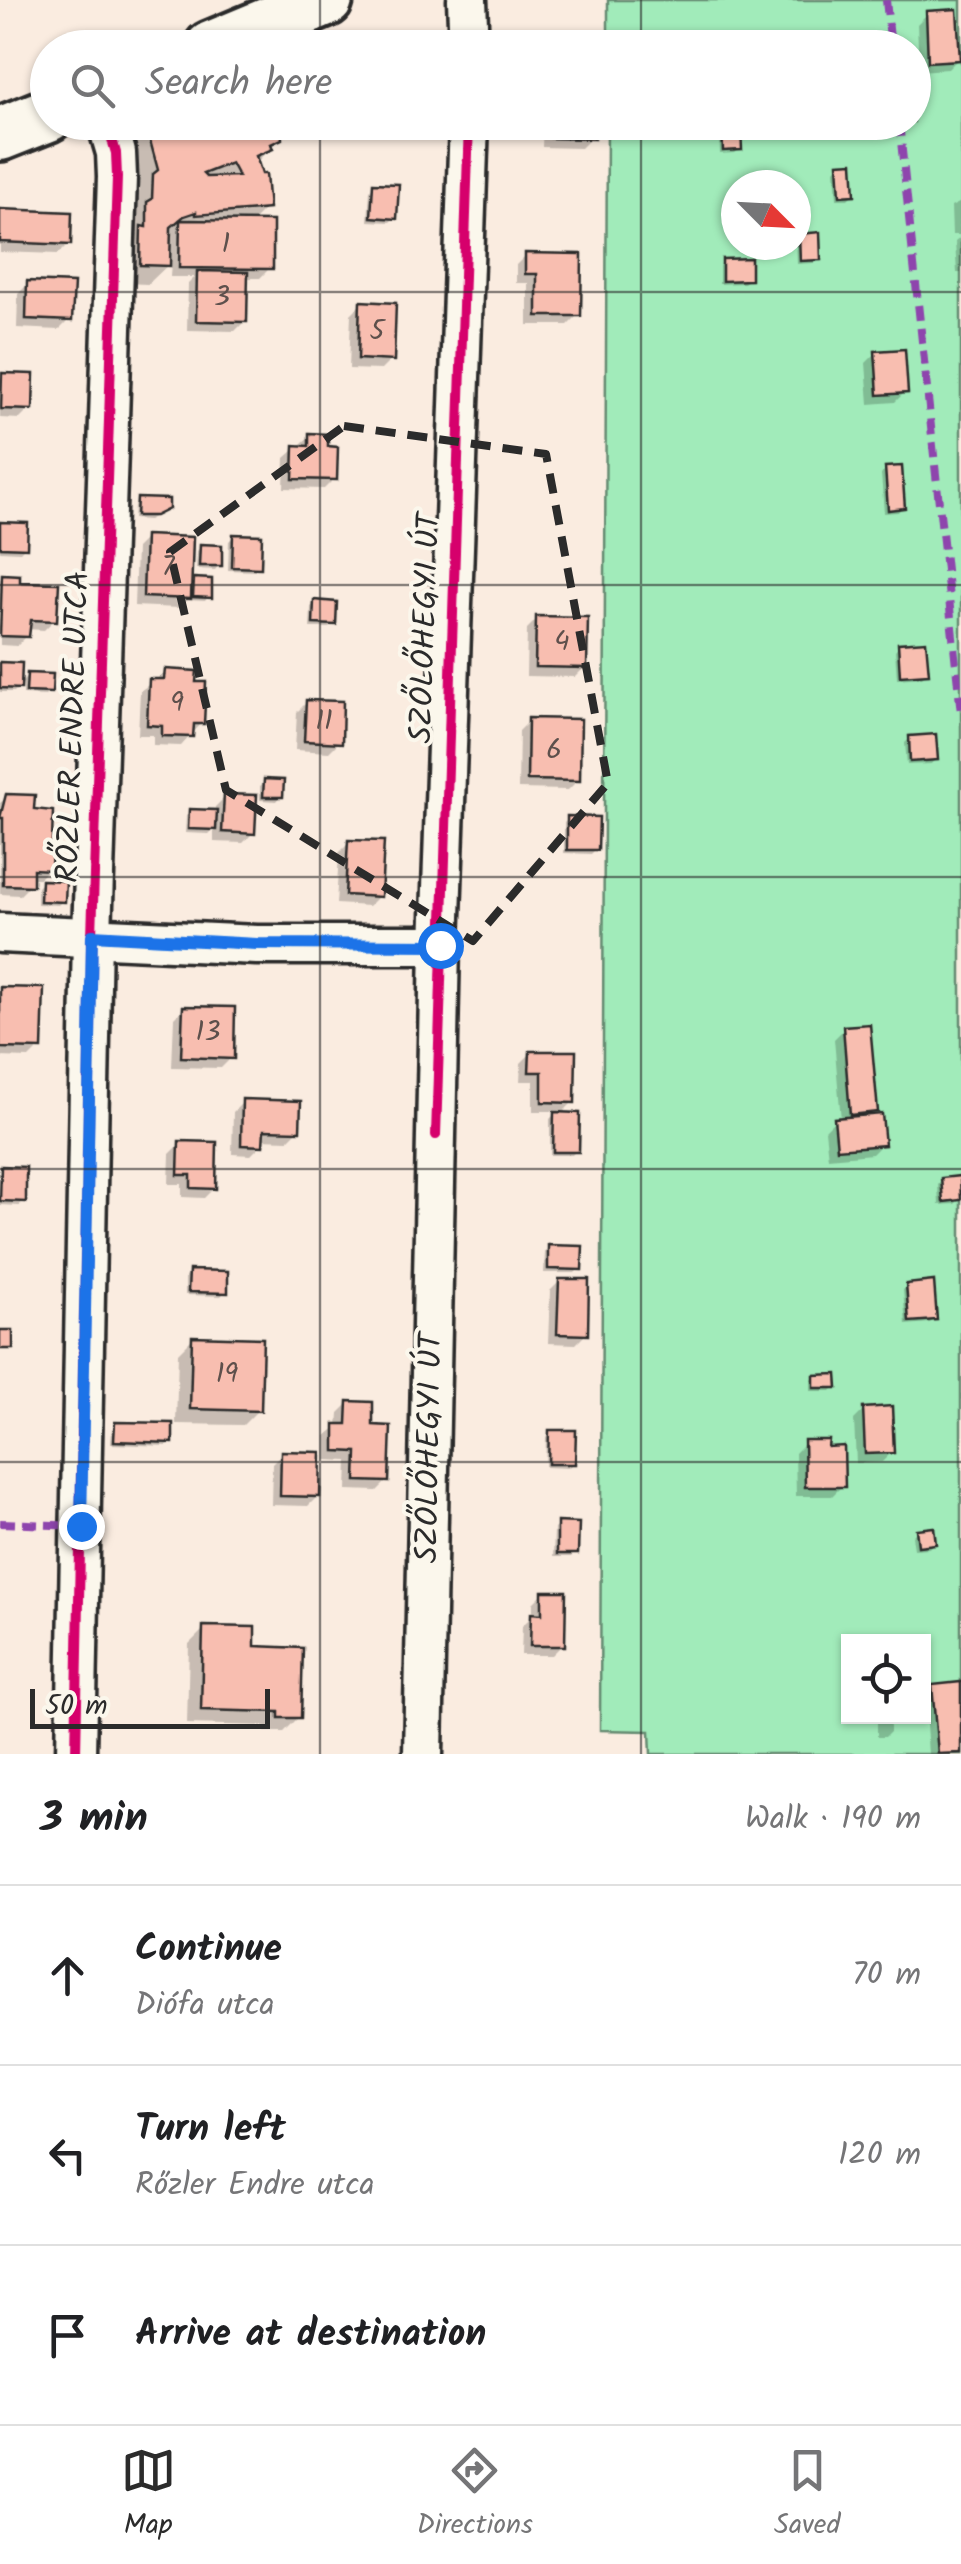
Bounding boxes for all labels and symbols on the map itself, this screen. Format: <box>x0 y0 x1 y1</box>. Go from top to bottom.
north arrow <box>721 170 811 260</box>
house number: 1 <box>222 222 230 267</box>
house number: 3 <box>214 275 230 320</box>
house number: 5 <box>369 309 386 354</box>
street label: SZŐLŐHEGYI ÚT <box>396 509 456 744</box>
house number: 7 <box>162 545 176 590</box>
street label: RŐZLER ENDRE UTCA <box>43 570 105 884</box>
house number: 4 <box>554 620 570 665</box>
house number: 9 <box>170 681 184 726</box>
house number: 11 <box>315 699 333 744</box>
house number: 6 <box>546 728 562 773</box>
route start <box>418 923 464 969</box>
house number: 13 <box>196 1010 220 1055</box>
street label: SZŐLŐHEGYI ÚT <box>402 1329 458 1564</box>
house number: 19 <box>216 1352 239 1397</box>
route end <box>59 1504 105 1550</box>
scale bar <box>30 1684 270 1728</box>

